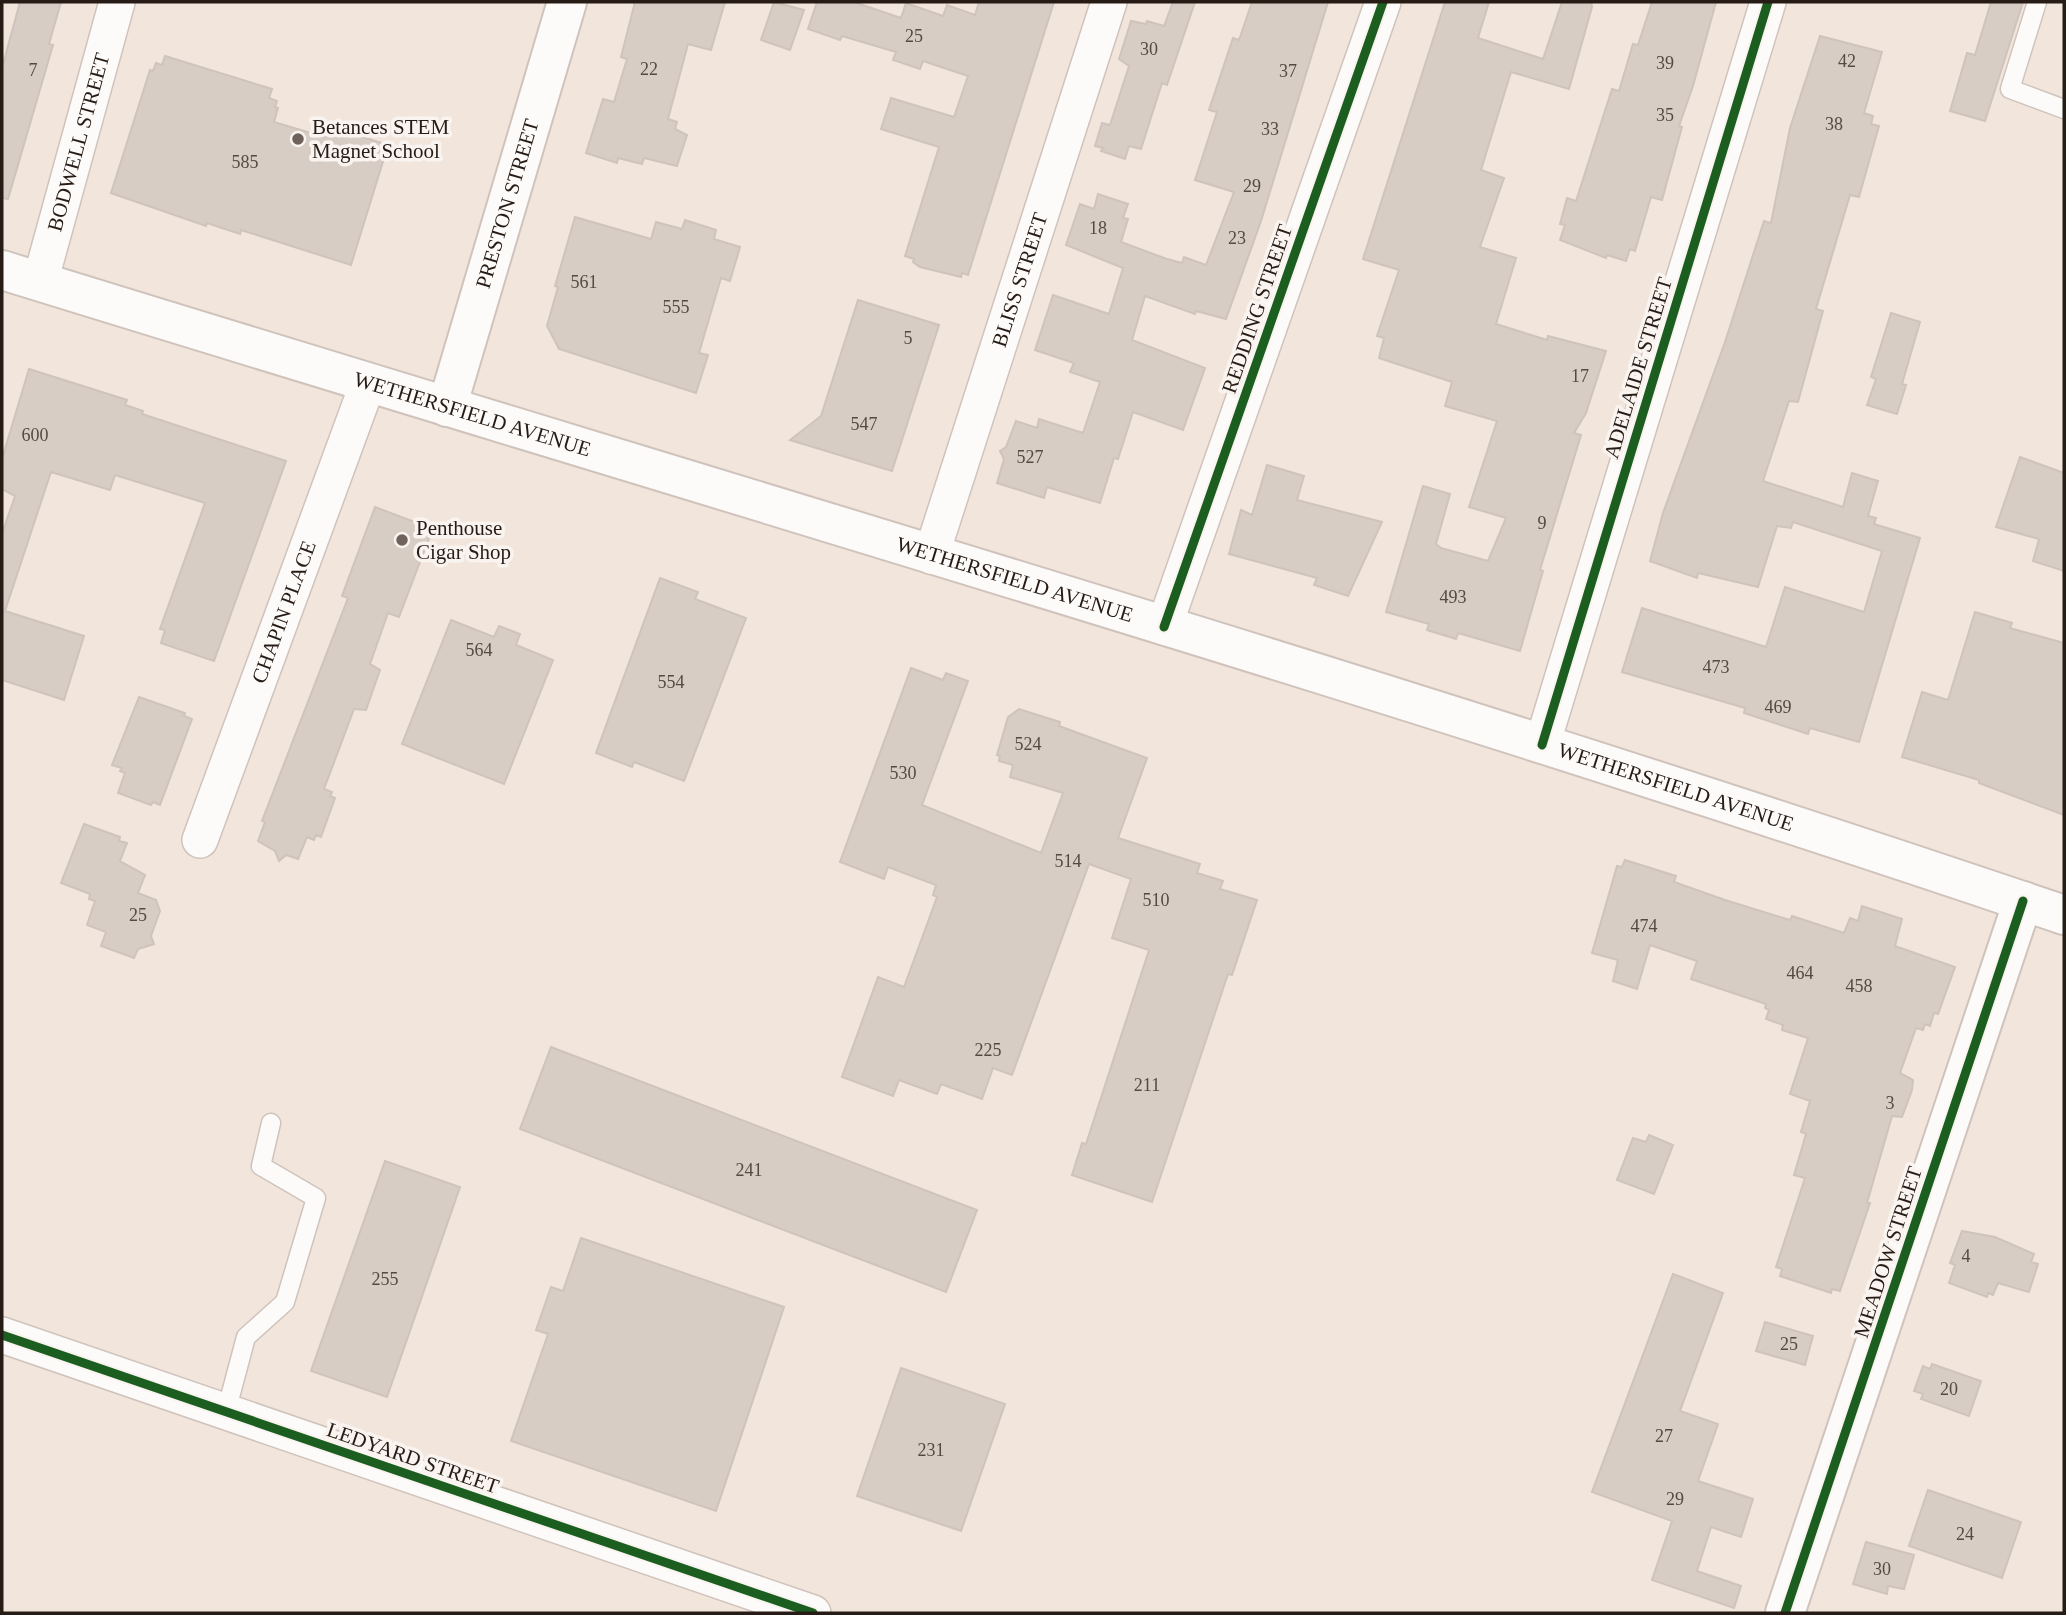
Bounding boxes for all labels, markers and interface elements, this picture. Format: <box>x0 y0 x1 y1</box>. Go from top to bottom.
house number: 25 <box>905 26 923 46</box>
house number: 30 <box>1140 39 1158 59</box>
street label: BODWELL STREET <box>42 50 114 234</box>
house number: 42 <box>1838 51 1856 71</box>
house number: 39 <box>1656 53 1674 73</box>
house number: 22 <box>640 59 658 79</box>
house number: 7 <box>29 60 38 80</box>
house number: 37 <box>1279 61 1297 81</box>
house number: 35 <box>1656 105 1674 125</box>
house number: 38 <box>1825 114 1843 134</box>
place label: Betances STEM Magnet School <box>312 115 449 163</box>
street label: PRESTON STREET <box>471 116 544 291</box>
house number: 33 <box>1261 119 1279 139</box>
marker: Betances STEM Magnet School <box>290 131 306 147</box>
house number: 585 <box>232 152 259 172</box>
house number: 29 <box>1243 176 1261 196</box>
street label: BLISS STREET <box>987 210 1053 350</box>
house number: 18 <box>1089 218 1107 238</box>
street label: REDDING STREET <box>1217 221 1297 396</box>
house number: 23 <box>1228 228 1246 248</box>
house number: 561 <box>571 272 598 292</box>
street label: ADELAIDE STREET <box>1599 274 1677 462</box>
house number: 555 <box>663 297 690 317</box>
house number: 5 <box>904 328 913 348</box>
house number: 17 <box>1571 366 1589 386</box>
street label: WETHERSFIELD AVENUE <box>351 367 594 461</box>
house number: 547 <box>851 414 878 434</box>
house number: 600 <box>22 425 49 445</box>
house number: 527 <box>1017 447 1044 467</box>
house number: 9 <box>1538 513 1547 533</box>
place label: Penthouse Cigar Shop <box>416 516 511 564</box>
marker: Penthouse Cigar Shop <box>394 532 410 548</box>
street label: WETHERSFIELD AVENUE <box>893 532 1136 627</box>
street label: CHAPIN PLACE <box>247 537 321 686</box>
house number: 493 <box>1440 587 1467 607</box>
house number: 564 <box>466 640 493 660</box>
house number: 473 <box>1703 657 1730 677</box>
house number: 554 <box>658 672 685 692</box>
house number: 469 <box>1765 697 1792 717</box>
house number: 524 <box>1015 734 1042 754</box>
street label: WETHERSFIELD AVENUE <box>1555 738 1797 836</box>
house number: 530 <box>890 763 917 783</box>
house number: 514 <box>1055 851 1082 871</box>
house number: 510 <box>1143 890 1170 910</box>
house number: 25 <box>129 905 147 925</box>
house number: 474 <box>1631 916 1658 936</box>
house number: 464 <box>1787 963 1814 983</box>
house number: 458 <box>1846 976 1873 996</box>
house number: 225 <box>975 1040 1002 1060</box>
house number: 211 <box>1134 1075 1160 1095</box>
house number: 3 <box>1886 1093 1895 1113</box>
house number: 241 <box>736 1160 763 1180</box>
street label: MEADOW STREET <box>1849 1163 1927 1341</box>
house number: 4 <box>1962 1246 1971 1266</box>
house number: 255 <box>372 1269 399 1289</box>
house number: 25 <box>1780 1334 1798 1354</box>
house number: 20 <box>1940 1379 1958 1399</box>
street label: LEDYARD STREET <box>324 1417 502 1499</box>
house number: 27 <box>1655 1426 1673 1446</box>
house number: 231 <box>918 1440 945 1460</box>
house number: 29 <box>1666 1489 1684 1509</box>
house number: 24 <box>1956 1524 1974 1544</box>
house number: 30 <box>1873 1559 1891 1579</box>

